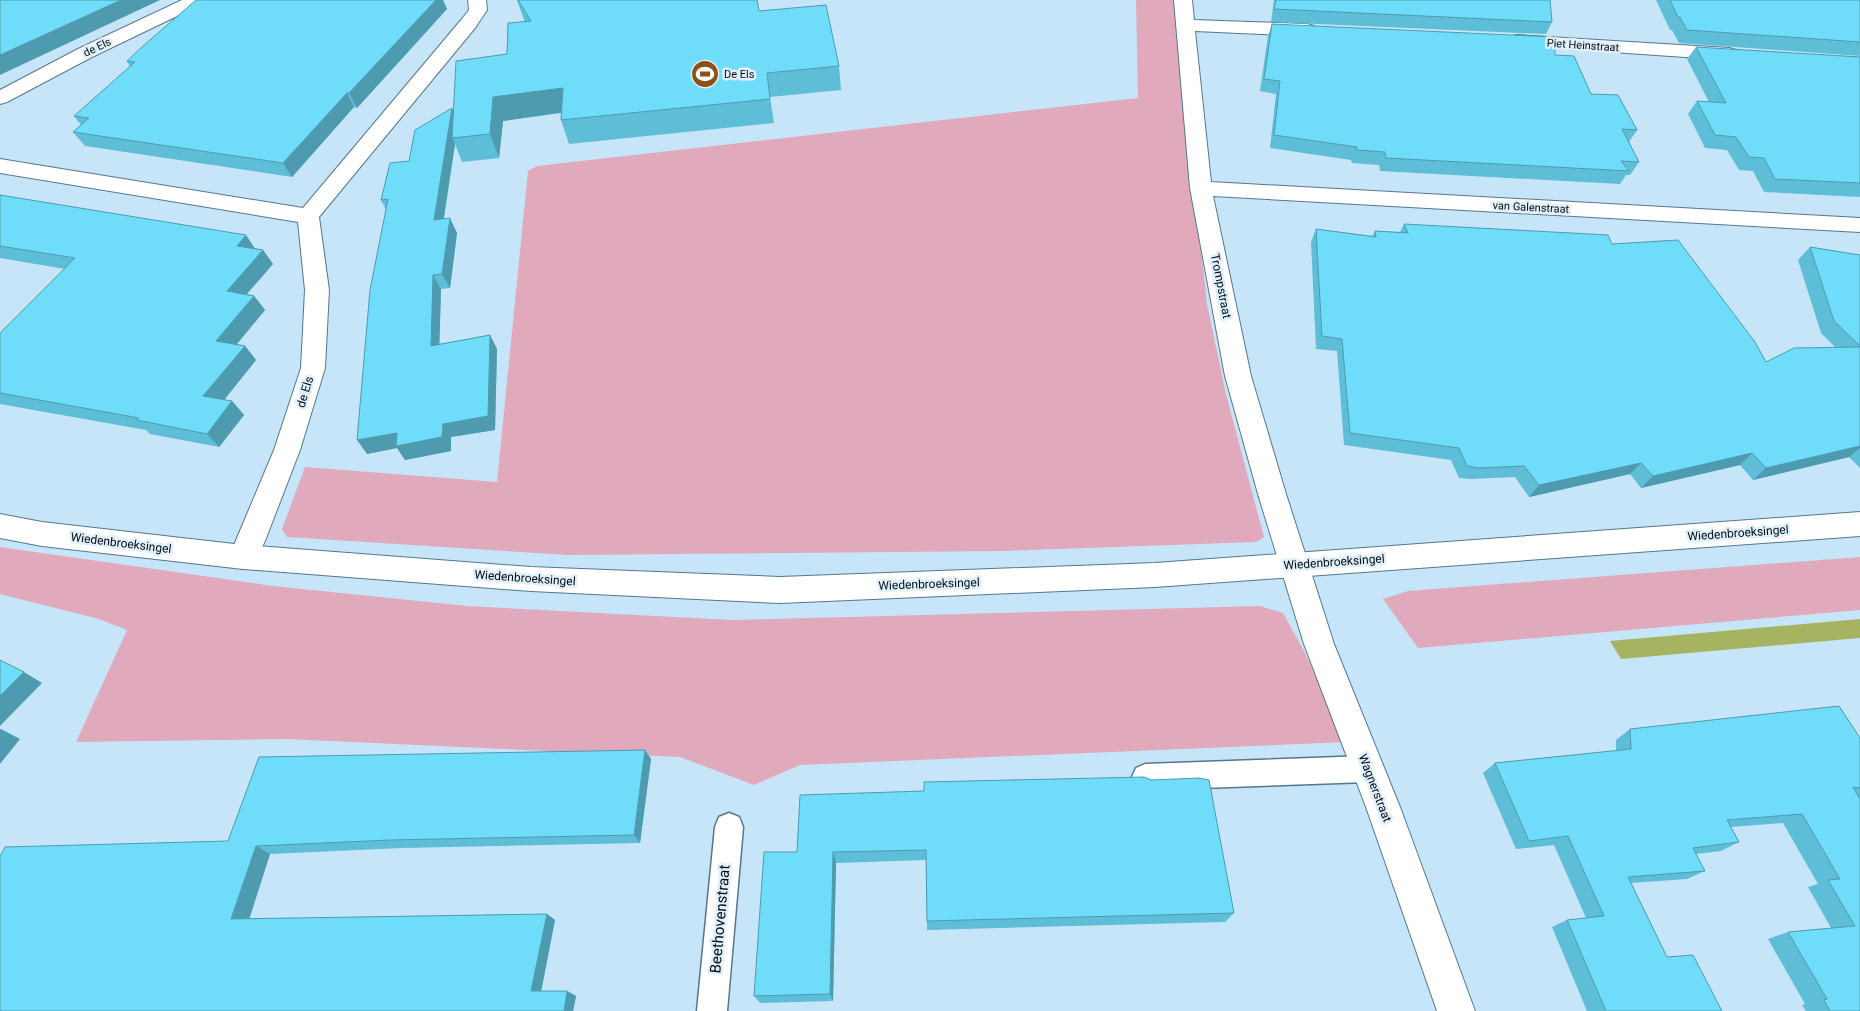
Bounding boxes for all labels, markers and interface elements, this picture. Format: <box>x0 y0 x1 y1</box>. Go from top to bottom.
street label: de Els <box>81 35 114 60</box>
street label: Piet Heinstraat <box>1546 36 1620 55</box>
sports icon: De Els <box>690 59 720 89</box>
place label: De Els <box>724 68 755 81</box>
street label: van Galenstraat <box>1492 199 1570 216</box>
street label: Trompstraat <box>1208 252 1234 320</box>
street label: de Els <box>294 375 316 409</box>
street label: Wiedenbroeksingel <box>1687 522 1789 544</box>
street label: Wiedenbroeksingel <box>70 530 172 556</box>
street label: Wiedenbroeksingel <box>1283 551 1385 573</box>
street label: Wiedenbroeksingel <box>474 567 576 589</box>
street label: Wiedenbroeksingel <box>878 575 980 593</box>
street label: Wagnerstraat <box>1356 752 1394 824</box>
street label: Beethovenstraat <box>706 864 734 974</box>

